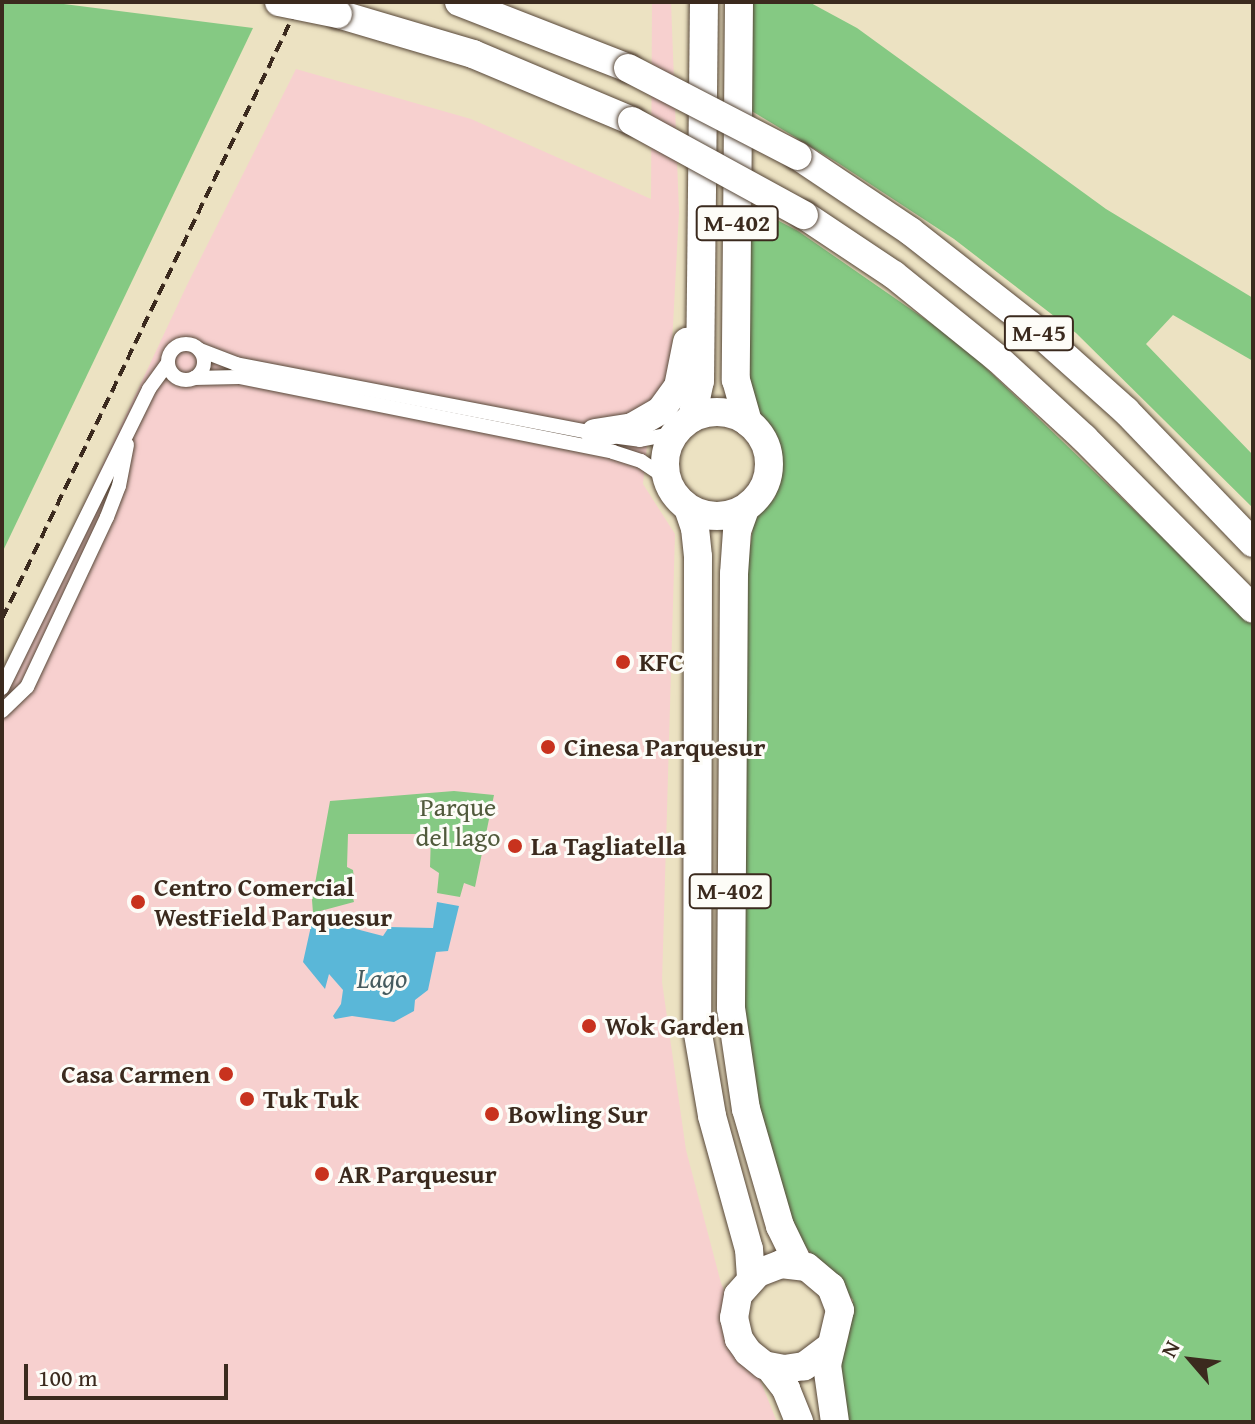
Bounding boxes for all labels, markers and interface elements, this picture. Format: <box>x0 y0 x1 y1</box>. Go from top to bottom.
road number: M-402 <box>695 203 779 243</box>
road number: M-45 <box>1003 313 1075 353</box>
place label: KFC <box>639 646 684 678</box>
marker: KFC <box>614 653 632 671</box>
place label: Cinesa Parquesur <box>564 731 765 763</box>
marker: Cinesa Parquesur <box>539 738 557 756</box>
park label: Parque del lago <box>416 791 500 852</box>
place label: La Tagliatella <box>531 830 686 862</box>
marker: La Tagliatella <box>506 837 524 855</box>
place label: Centro Comercial WestField Parquesur <box>154 871 392 932</box>
road number: M-402 <box>688 871 772 911</box>
marker: Centro Comercial WestField Parquesur <box>129 893 147 911</box>
water label: Lago <box>357 961 407 995</box>
place label: Wok Garden <box>605 1010 744 1042</box>
marker: Wok Garden <box>580 1017 598 1035</box>
place label: Casa Carmen <box>61 1058 210 1090</box>
marker: Casa Carmen <box>217 1065 235 1083</box>
place label: Tuk Tuk <box>263 1083 359 1115</box>
marker: Tuk Tuk <box>238 1090 256 1108</box>
place label: Bowling Sur <box>508 1098 648 1130</box>
marker: Bowling Sur <box>483 1105 501 1123</box>
place label: AR Parquesur <box>338 1158 497 1190</box>
marker: AR Parquesur <box>313 1165 331 1183</box>
north arrow <box>1151 1320 1231 1400</box>
text: N <box>1152 1335 1187 1363</box>
scale bar <box>28 1348 232 1398</box>
text: 100 m <box>38 1360 98 1395</box>

